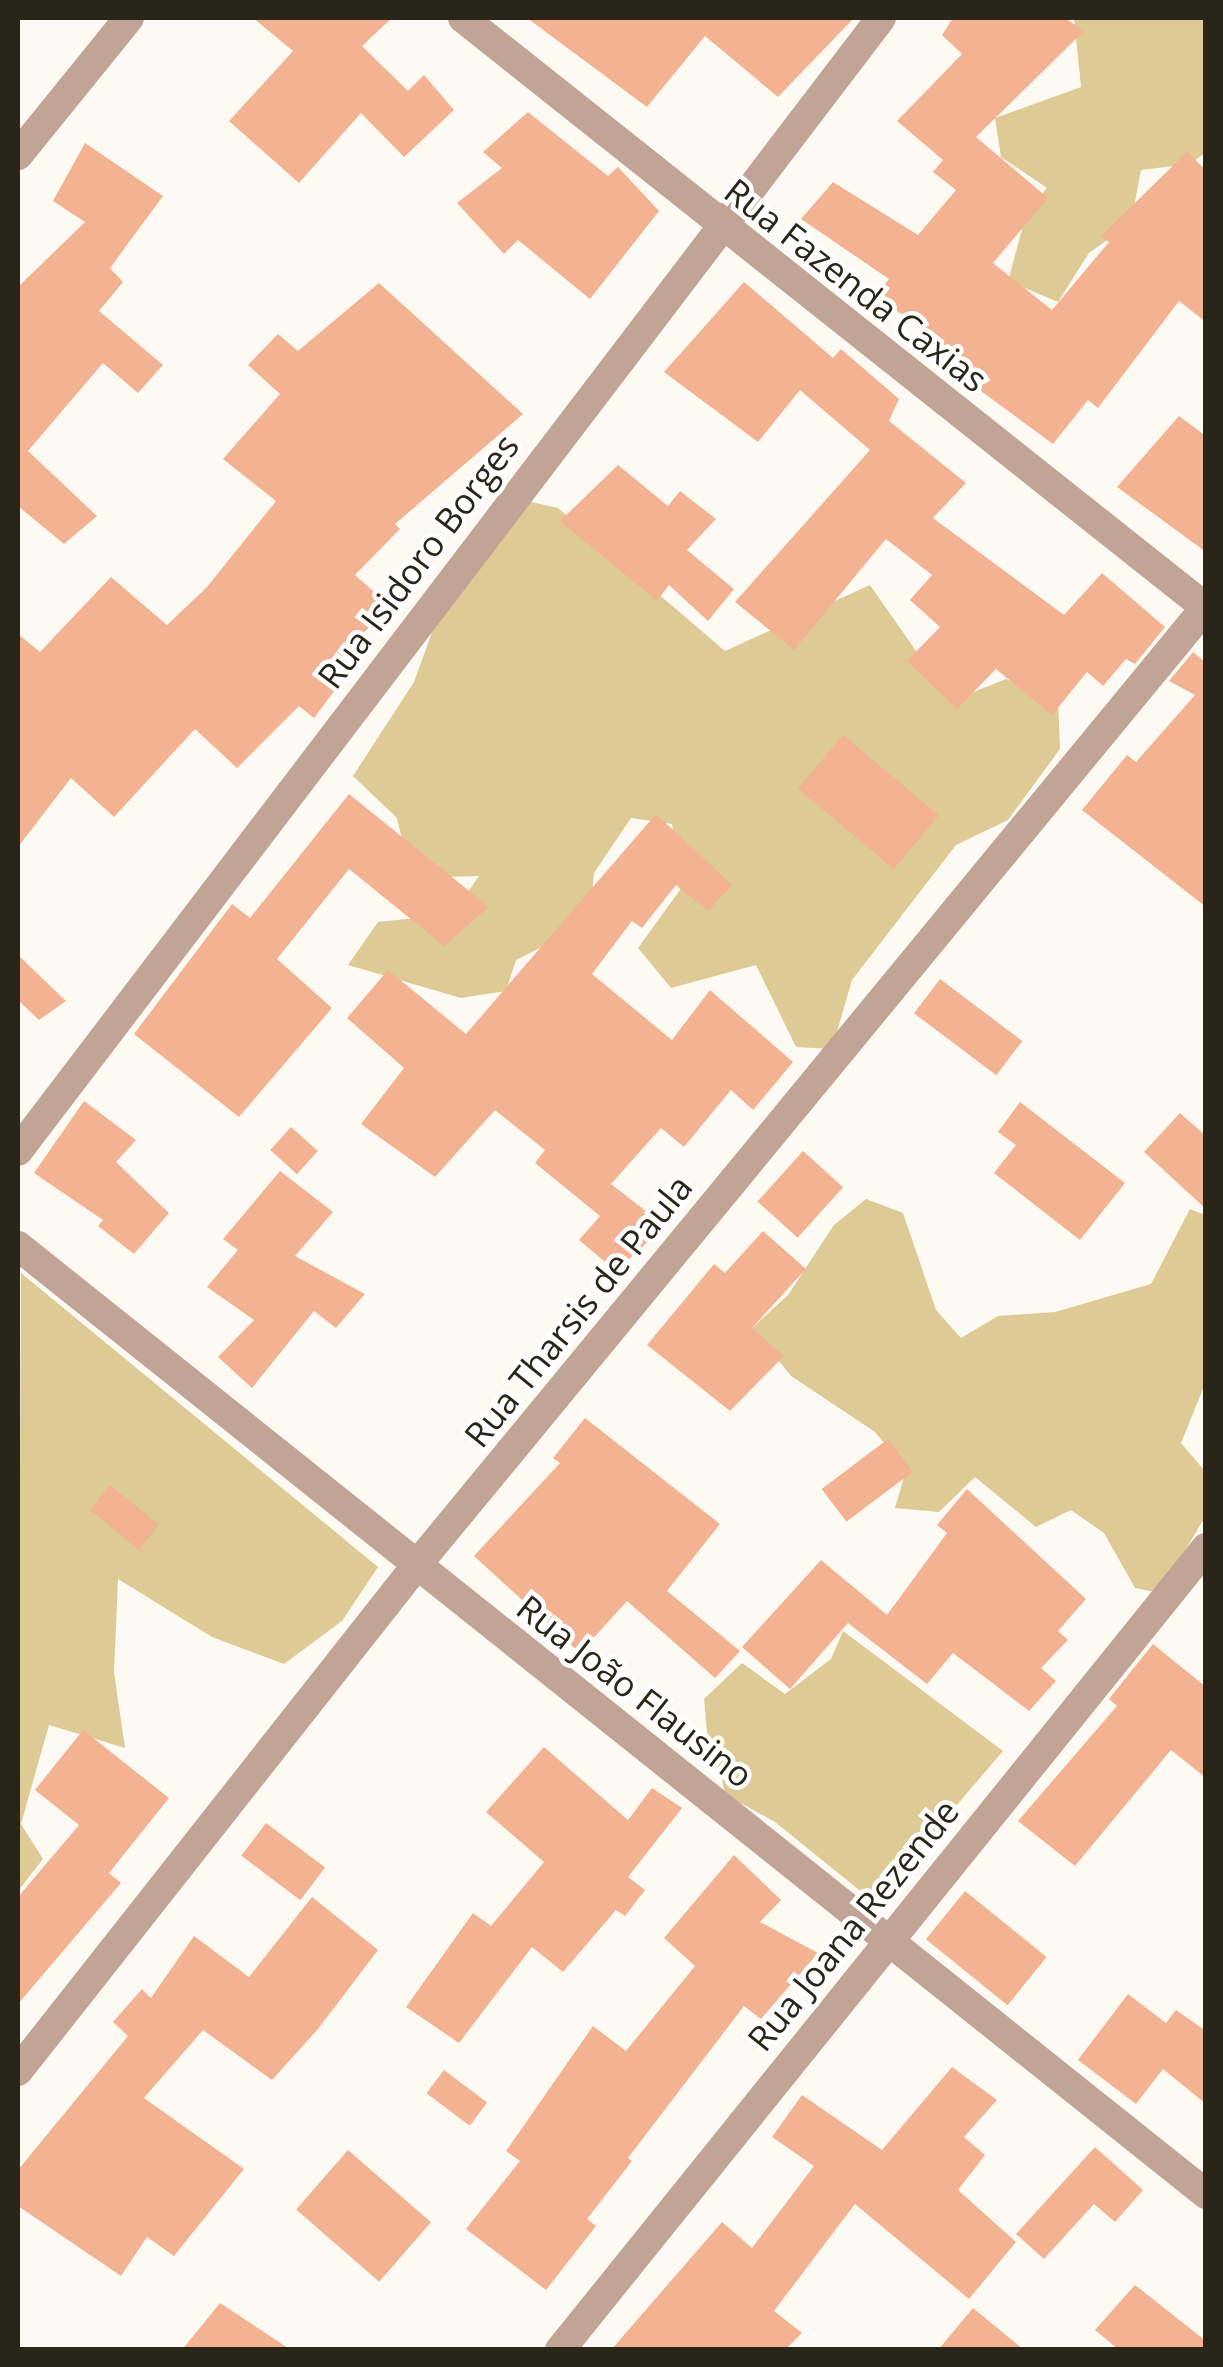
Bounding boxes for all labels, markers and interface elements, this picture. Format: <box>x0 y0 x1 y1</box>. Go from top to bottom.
street label: Rua Fazenda Caxias <box>716 170 996 400</box>
street label: Rua Isidoro Borges <box>309 426 527 696</box>
street label: Rua Tharsis de Paula <box>455 1167 701 1455</box>
street label: Rua João Flausino <box>509 1586 761 1796</box>
street label: Rua Joana Rezende <box>739 1791 967 2059</box>

